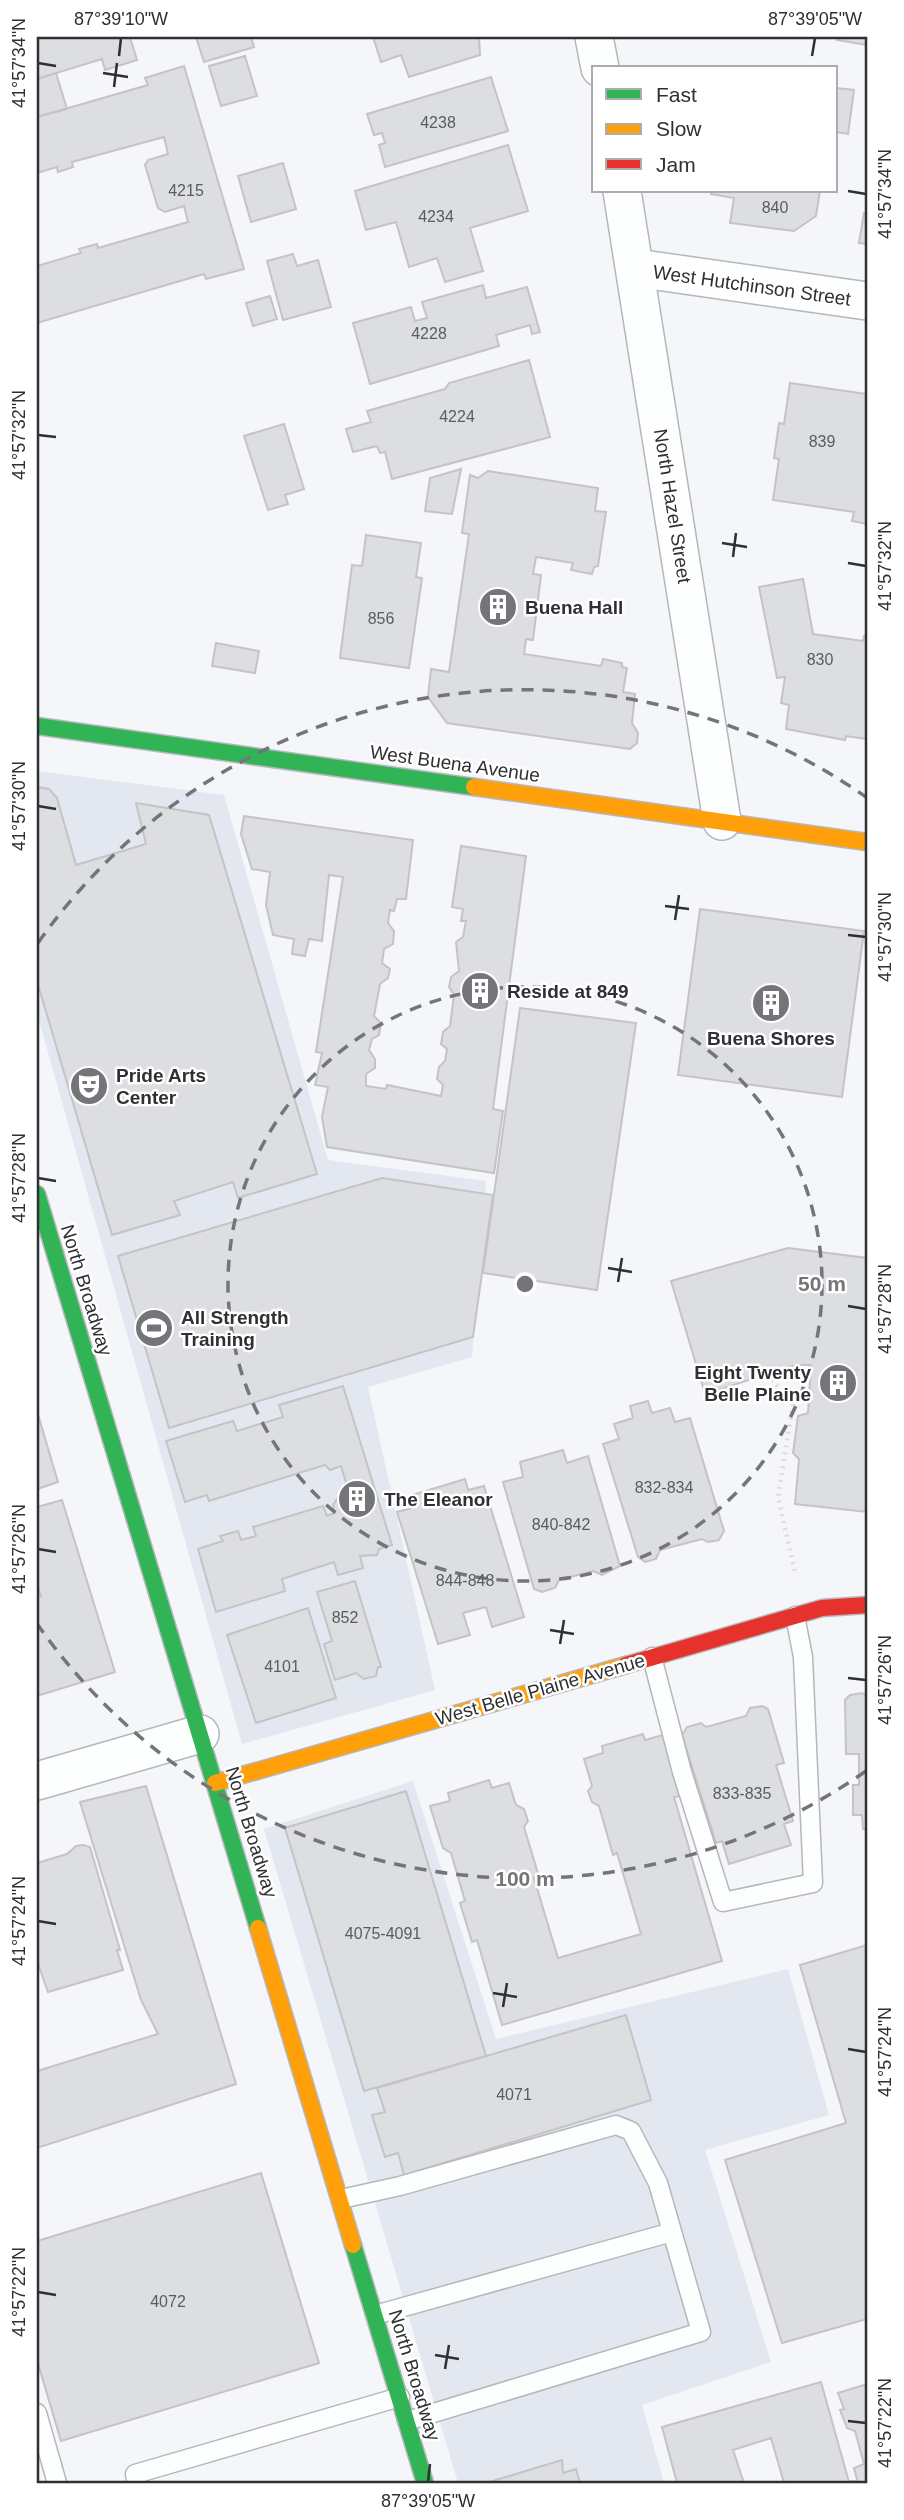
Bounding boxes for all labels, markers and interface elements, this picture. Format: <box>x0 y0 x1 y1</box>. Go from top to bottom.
text: 87°39'10"W <box>74 9 168 29</box>
text: 87°39'05"W <box>768 9 862 29</box>
text: 41°57'34"N <box>9 18 29 108</box>
legend <box>592 66 838 192</box>
text: Fast <box>656 83 697 106</box>
house number: 4238 <box>420 114 456 131</box>
text: Slow <box>656 117 702 140</box>
text: 41°57'34"N <box>875 149 895 239</box>
text: Jam <box>656 153 696 176</box>
house number: 4215 <box>168 182 204 199</box>
house number: 840 <box>762 199 788 216</box>
house number: 4234 <box>418 208 454 225</box>
street label: West Hutchinson Street <box>652 261 853 310</box>
house number: 4228 <box>411 325 447 342</box>
text: 41°57'32"N <box>9 390 29 480</box>
house number: 4224 <box>439 408 475 425</box>
street label: North Hazel Street <box>650 427 695 586</box>
house number: 839 <box>809 433 835 450</box>
text: 41°57'32"N <box>875 521 895 611</box>
building icon: Buena Hall <box>477 586 519 628</box>
place label: Buena Hall <box>525 597 623 618</box>
house number: 856 <box>368 610 394 627</box>
house number: 830 <box>807 651 833 668</box>
street label: West Buena Avenue <box>369 741 541 786</box>
text: 41°57'30"N <box>9 761 29 851</box>
text: 41°57'30"N <box>875 892 895 982</box>
building icon: Reside at 849 <box>459 970 501 1012</box>
place label: Reside at 849 <box>507 981 628 1002</box>
building icon: Buena Shores <box>750 982 792 1024</box>
place label: Buena Shores <box>707 1028 835 1049</box>
theatre icon: Pride Arts Center <box>68 1065 110 1107</box>
place label: Pride Arts Center <box>116 1065 206 1108</box>
text: 41°57'28"N <box>9 1133 29 1223</box>
street label: North Broadway <box>57 1222 117 1359</box>
text: 41°57'28"N <box>875 1264 895 1354</box>
centre of rings <box>513 1272 537 1296</box>
text: 50 m <box>798 1272 846 1295</box>
sports icon: All Strength Training <box>133 1307 175 1349</box>
place label: All Strength Training <box>181 1307 289 1350</box>
place label: Eight Twenty Belle Plaine <box>694 1362 811 1405</box>
building icon: Eight Twenty Belle Plaine <box>817 1362 859 1404</box>
building icon: The Eleanor <box>336 1478 378 1520</box>
house number: 832-834 <box>635 1479 693 1496</box>
place label: The Eleanor <box>384 1489 493 1510</box>
text: 41°57'26"N <box>9 1504 29 1594</box>
house number: 840-842 <box>532 1516 590 1533</box>
house number: 844-848 <box>436 1572 494 1589</box>
house number: 852 <box>332 1609 358 1626</box>
text: 41°57'26"N <box>875 1635 895 1725</box>
street label: West Belle Plaine Avenue <box>433 1649 647 1729</box>
house number: 4101 <box>264 1658 300 1675</box>
street label: North Broadway <box>222 1764 282 1901</box>
house number: 833-835 <box>713 1785 771 1802</box>
text: 100 m <box>495 1867 555 1890</box>
text: 41°57'24"N <box>9 1876 29 1966</box>
house number: 4075-4091 <box>345 1925 421 1942</box>
text: 41°57'24"N <box>875 2007 895 2097</box>
house number: 4071 <box>496 2086 532 2103</box>
text: 41°57'22"N <box>9 2247 29 2337</box>
house number: 4072 <box>150 2293 186 2310</box>
street label: North Broadway <box>385 2307 445 2444</box>
text: 41°57'22"N <box>875 2378 895 2468</box>
text: 87°39'05"W <box>381 2491 475 2511</box>

